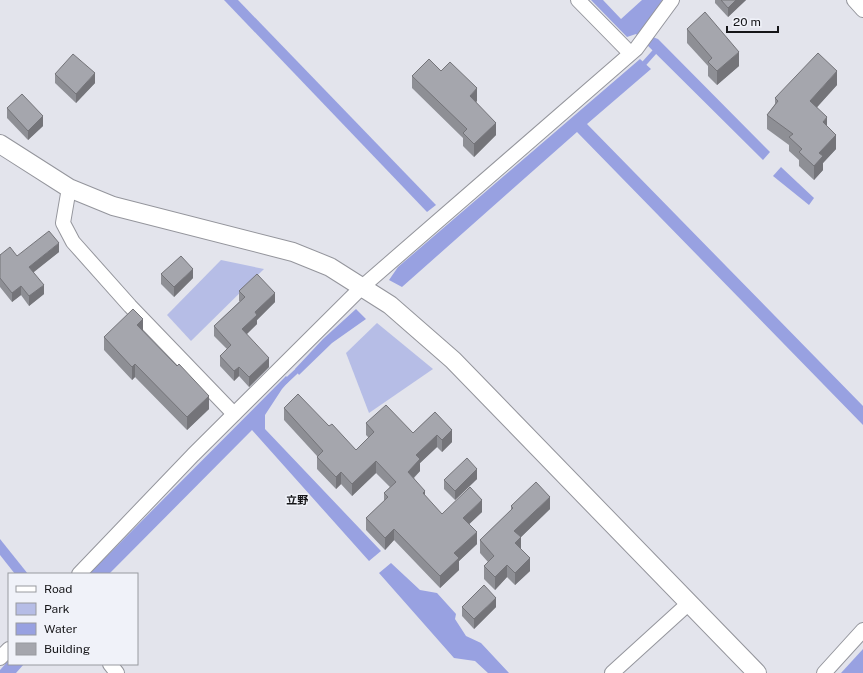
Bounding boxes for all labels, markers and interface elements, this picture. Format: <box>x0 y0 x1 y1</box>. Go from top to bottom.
scale bar <box>727 8 778 34</box>
text: 20 m <box>733 15 761 29</box>
district label: 立野 <box>286 494 309 506</box>
legend <box>8 573 138 665</box>
text: Road <box>44 582 72 596</box>
text: Park <box>44 602 70 616</box>
text: Water <box>44 622 78 636</box>
text: Building <box>44 642 90 656</box>

